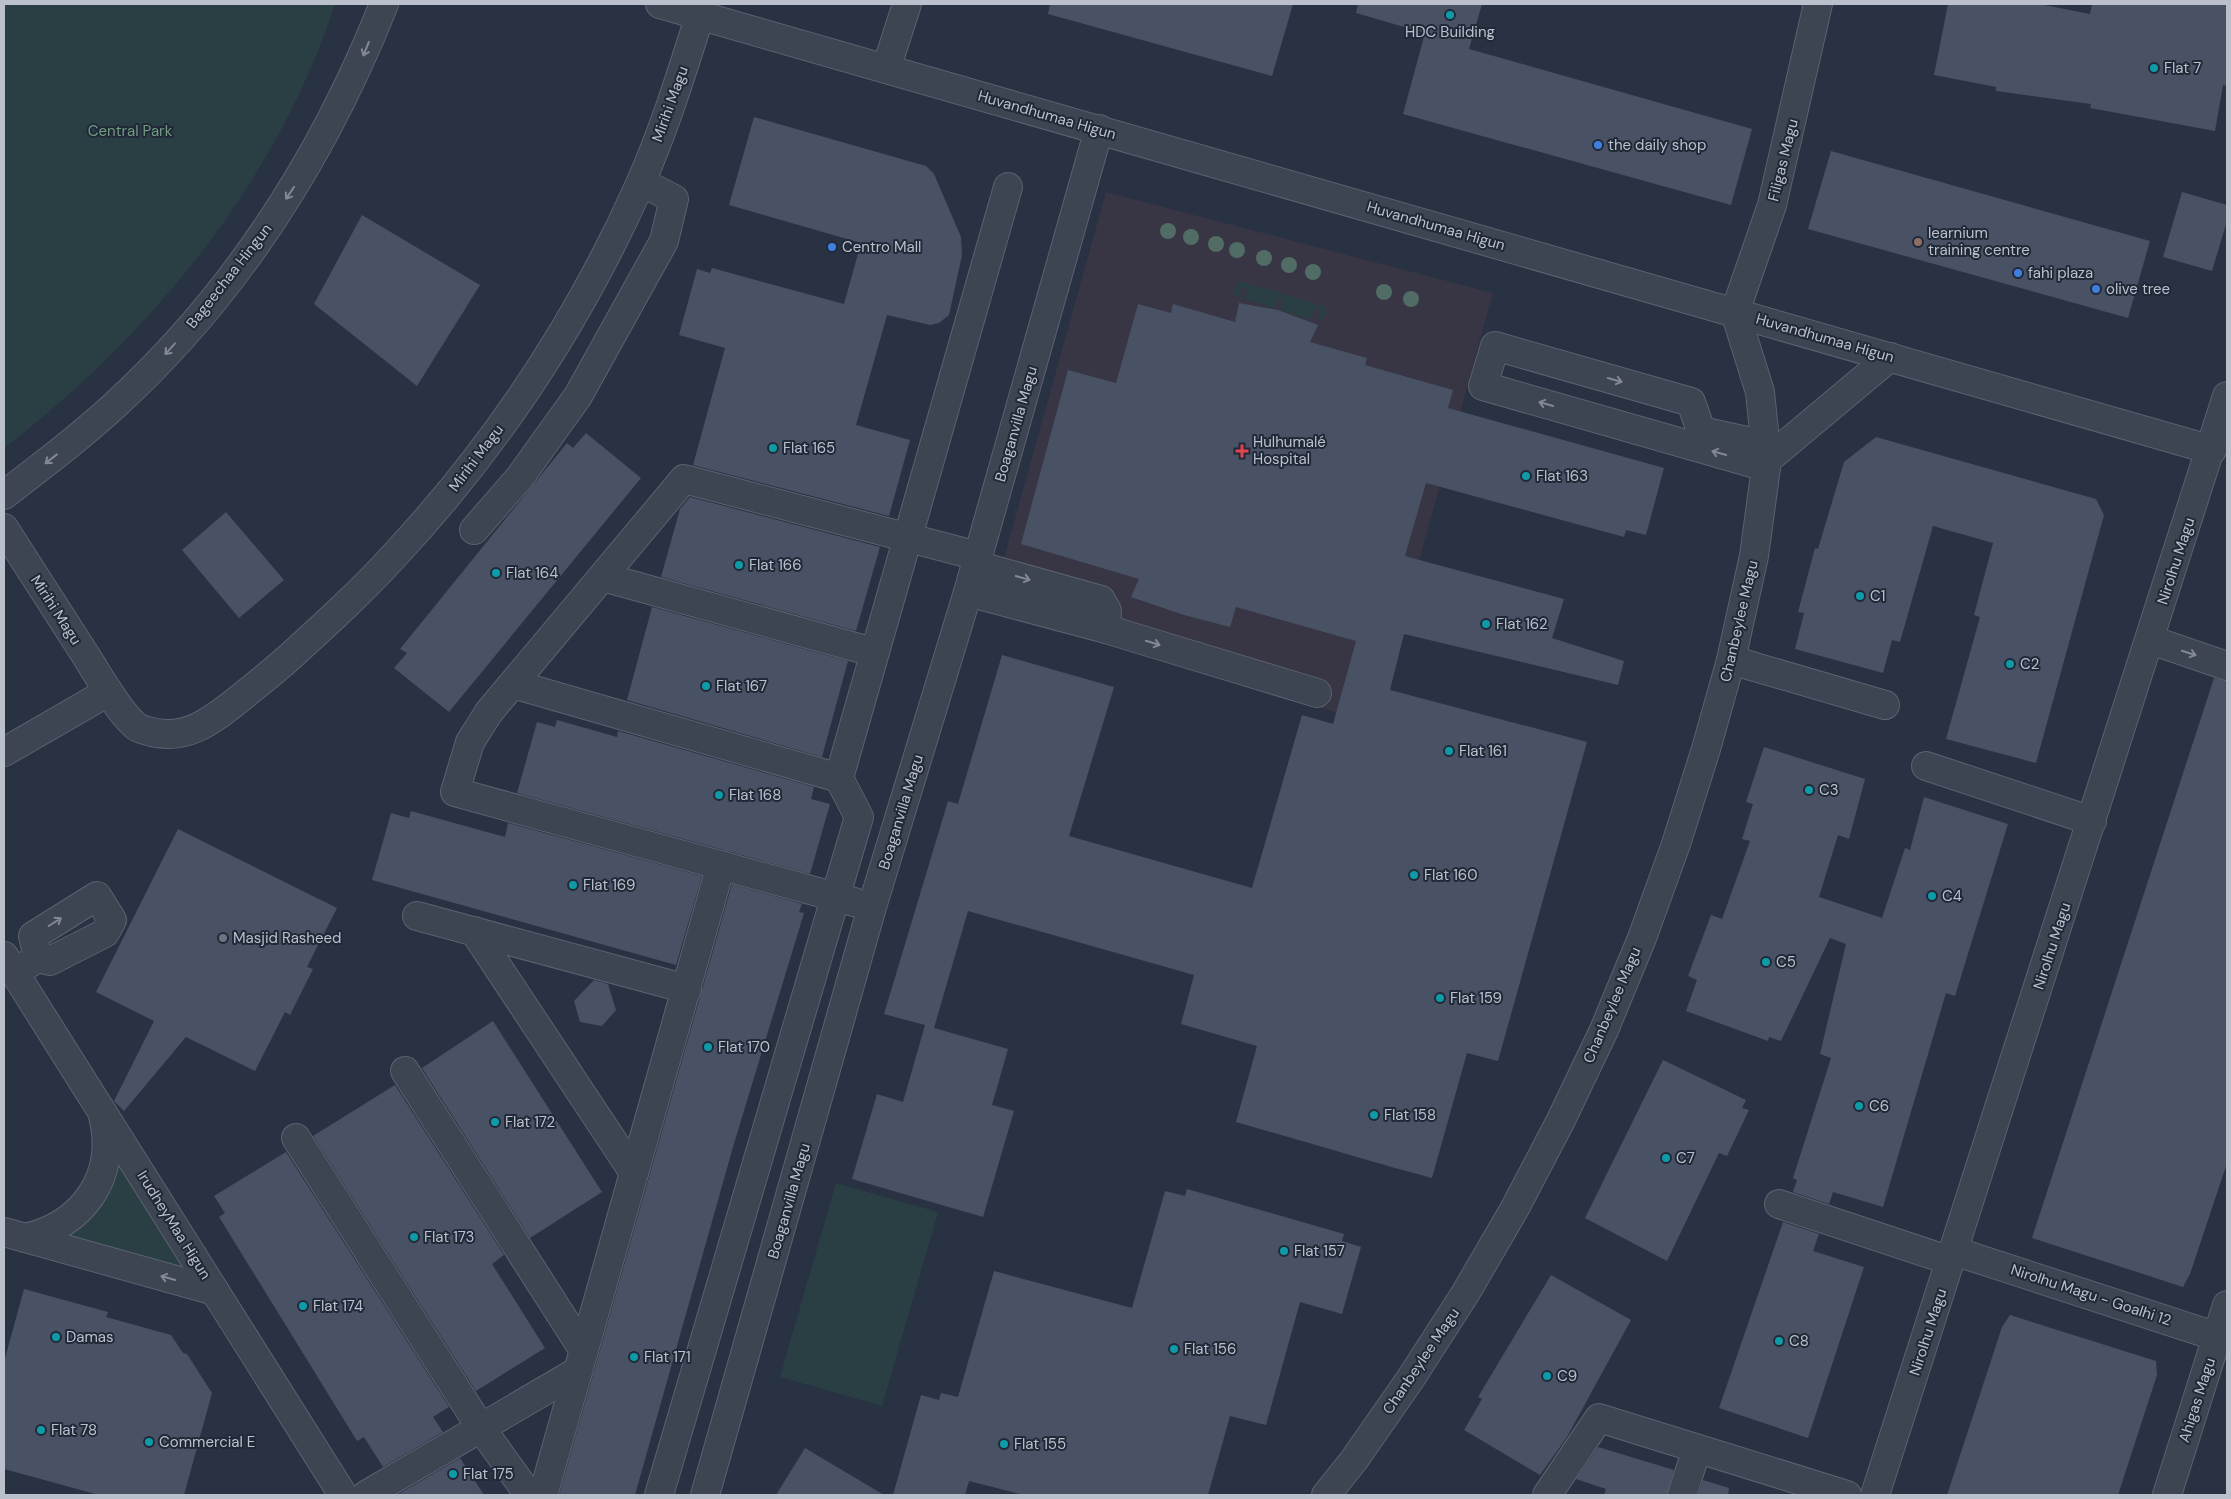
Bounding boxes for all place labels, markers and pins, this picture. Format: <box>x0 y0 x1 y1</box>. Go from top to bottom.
marker: HDC Building <box>1444 9 1456 21</box>
place label: HDC Building <box>1405 22 1495 42</box>
place label: Flat 7 <box>2164 58 2201 78</box>
marker: Flat 7 <box>2148 62 2160 74</box>
place label: the daily shop <box>1608 135 1706 155</box>
marker: the daily shop <box>1592 139 1604 151</box>
place label: learnium training centre <box>1928 223 2030 260</box>
marker: learnium training centre <box>1912 236 1924 248</box>
place label: Centro Mall <box>842 237 921 257</box>
marker: Centro Mall <box>826 241 838 253</box>
place label: fahi plaza <box>2028 263 2093 283</box>
marker: fahi plaza <box>2012 267 2024 279</box>
place label: olive tree <box>2106 279 2170 299</box>
marker: olive tree <box>2090 283 2102 295</box>
place label: Hulhumalé Hospital <box>1253 432 1326 469</box>
place label: Flat 165 <box>783 438 835 458</box>
marker: Flat 165 <box>767 442 779 454</box>
marker: Hulhumalé Hospital <box>1235 444 1249 458</box>
place label: Flat 163 <box>1536 466 1588 486</box>
marker: Flat 163 <box>1520 470 1532 482</box>
place label: Flat 166 <box>749 555 802 575</box>
marker: Flat 166 <box>733 559 745 571</box>
place label: Flat 164 <box>506 563 558 583</box>
marker: Flat 164 <box>490 567 502 579</box>
place label: C1 <box>1870 586 1885 606</box>
marker: C1 <box>1854 590 1866 602</box>
place label: Flat 162 <box>1496 614 1548 634</box>
marker: Flat 162 <box>1480 618 1492 630</box>
place label: C2 <box>2020 654 2039 674</box>
marker: C2 <box>2004 658 2016 670</box>
place label: Flat 167 <box>716 676 767 696</box>
marker: Flat 167 <box>700 680 712 692</box>
place label: Flat 161 <box>1459 741 1507 761</box>
marker: Flat 161 <box>1443 745 1455 757</box>
place label: C3 <box>1819 780 1839 800</box>
marker: C3 <box>1803 784 1815 796</box>
place label: Flat 168 <box>729 785 781 805</box>
marker: Flat 168 <box>713 789 725 801</box>
place label: Flat 160 <box>1424 865 1478 885</box>
marker: Flat 160 <box>1408 869 1420 881</box>
place label: Flat 169 <box>583 875 635 895</box>
marker: Flat 169 <box>567 879 579 891</box>
place label: C4 <box>1942 886 1962 906</box>
marker: C4 <box>1926 890 1938 902</box>
place label: Masjid Rasheed <box>233 928 341 948</box>
marker: Masjid Rasheed <box>217 932 229 944</box>
place label: C5 <box>1776 952 1796 972</box>
marker: C5 <box>1760 956 1772 968</box>
place label: Flat 159 <box>1450 988 1502 1008</box>
marker: Flat 159 <box>1434 992 1446 1004</box>
place label: Flat 170 <box>718 1037 770 1057</box>
marker: Flat 170 <box>702 1041 714 1053</box>
place label: C6 <box>1869 1096 1889 1116</box>
marker: C6 <box>1853 1100 1865 1112</box>
place label: Flat 158 <box>1384 1105 1436 1125</box>
marker: Flat 158 <box>1368 1109 1380 1121</box>
place label: Flat 172 <box>505 1112 555 1132</box>
marker: Flat 172 <box>489 1116 501 1128</box>
place label: C7 <box>1676 1148 1695 1168</box>
marker: C7 <box>1660 1152 1672 1164</box>
place label: Flat 173 <box>424 1227 474 1247</box>
marker: Flat 173 <box>408 1231 420 1243</box>
place label: Flat 157 <box>1294 1241 1345 1261</box>
marker: Flat 157 <box>1278 1245 1290 1257</box>
place label: Flat 174 <box>313 1296 363 1316</box>
marker: Flat 174 <box>297 1300 309 1312</box>
place label: Damas <box>66 1327 114 1347</box>
marker: Damas <box>50 1331 62 1343</box>
place label: C8 <box>1789 1331 1809 1351</box>
marker: C8 <box>1773 1335 1785 1347</box>
place label: Flat 156 <box>1184 1339 1236 1359</box>
marker: Flat 156 <box>1168 1343 1180 1355</box>
place label: Flat 171 <box>644 1347 691 1367</box>
marker: Flat 171 <box>628 1351 640 1363</box>
place label: C9 <box>1557 1366 1577 1386</box>
marker: C9 <box>1541 1370 1553 1382</box>
place label: Flat 78 <box>51 1420 97 1440</box>
marker: Flat 78 <box>35 1424 47 1436</box>
place label: Commercial E <box>159 1432 255 1452</box>
place label: Flat 155 <box>1014 1434 1066 1454</box>
marker: Commercial E <box>143 1436 155 1448</box>
marker: Flat 155 <box>998 1438 1010 1450</box>
place label: Flat 175 <box>463 1464 514 1484</box>
marker: Flat 175 <box>447 1468 459 1480</box>

